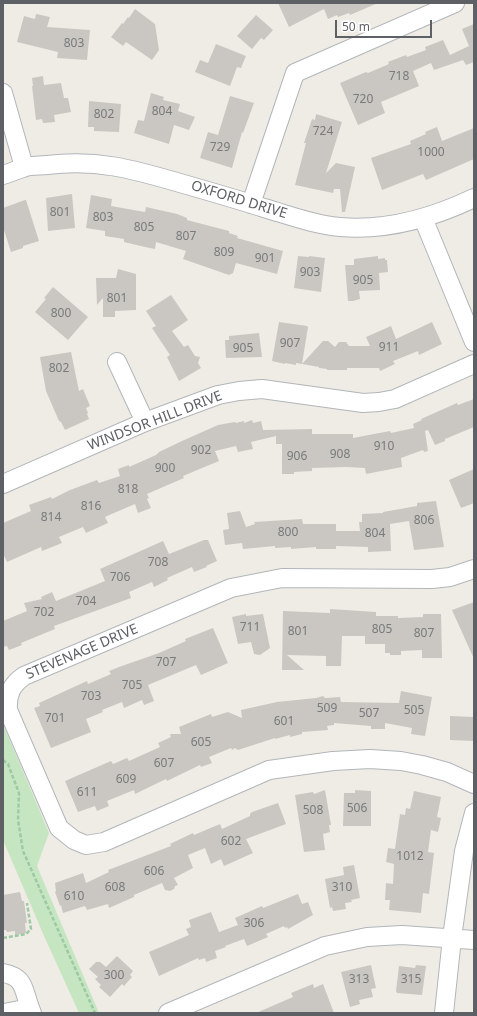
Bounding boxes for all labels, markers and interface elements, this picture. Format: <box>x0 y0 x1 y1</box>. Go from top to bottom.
scale bar <box>337 12 434 38</box>
text: 50 m <box>342 18 370 35</box>
house number: 803 <box>64 37 84 51</box>
house number: 718 <box>389 70 409 84</box>
house number: 720 <box>353 93 373 107</box>
house number: 804 <box>152 105 172 119</box>
house number: 802 <box>94 108 114 122</box>
house number: 724 <box>313 125 333 139</box>
house number: 729 <box>210 141 230 155</box>
house number: 1000 <box>417 146 445 160</box>
street label: OXFORD DRIVE <box>189 177 289 223</box>
house number: 801 <box>50 206 70 220</box>
house number: 803 <box>93 211 113 225</box>
house number: 805 <box>134 221 154 235</box>
house number: 807 <box>176 230 196 244</box>
house number: 809 <box>214 246 234 260</box>
house number: 901 <box>255 252 275 266</box>
house number: 903 <box>300 266 320 280</box>
house number: 905 <box>353 274 373 288</box>
house number: 801 <box>107 292 127 306</box>
house number: 800 <box>51 307 71 321</box>
house number: 907 <box>280 337 300 351</box>
house number: 911 <box>379 341 399 355</box>
house number: 905 <box>233 342 253 356</box>
house number: 802 <box>49 362 69 376</box>
street label: WINDSOR HILL DRIVE <box>85 388 225 454</box>
house number: 910 <box>374 440 394 454</box>
house number: 902 <box>191 444 211 458</box>
house number: 908 <box>330 448 350 462</box>
house number: 906 <box>287 450 307 464</box>
house number: 900 <box>155 462 175 476</box>
house number: 818 <box>118 483 138 497</box>
house number: 816 <box>81 500 101 514</box>
house number: 814 <box>41 511 61 525</box>
house number: 806 <box>414 514 434 528</box>
house number: 800 <box>278 526 298 540</box>
house number: 804 <box>365 527 385 541</box>
house number: 708 <box>148 556 168 570</box>
house number: 706 <box>110 571 130 585</box>
house number: 704 <box>76 595 96 609</box>
house number: 702 <box>34 606 54 620</box>
street label: STEVENAGE DRIVE <box>23 621 141 683</box>
house number: 711 <box>240 621 260 635</box>
house number: 805 <box>372 623 392 637</box>
house number: 801 <box>288 625 308 639</box>
house number: 807 <box>414 627 434 641</box>
house number: 707 <box>156 656 176 670</box>
house number: 705 <box>122 679 142 693</box>
house number: 703 <box>81 690 101 704</box>
house number: 509 <box>317 702 337 716</box>
house number: 505 <box>404 704 424 718</box>
house number: 507 <box>359 707 379 721</box>
house number: 701 <box>45 712 65 726</box>
house number: 601 <box>274 715 294 729</box>
house number: 605 <box>191 736 211 750</box>
house number: 607 <box>154 757 174 771</box>
house number: 609 <box>116 773 136 787</box>
house number: 611 <box>77 786 97 800</box>
house number: 506 <box>347 802 367 816</box>
house number: 508 <box>303 804 323 818</box>
house number: 602 <box>221 835 241 849</box>
house number: 1012 <box>396 850 424 864</box>
house number: 606 <box>144 865 164 879</box>
house number: 608 <box>105 881 125 895</box>
house number: 310 <box>332 881 352 895</box>
house number: 610 <box>64 890 84 904</box>
house number: 306 <box>244 917 264 931</box>
house number: 300 <box>104 969 124 983</box>
house number: 313 <box>349 973 369 987</box>
house number: 315 <box>401 973 421 987</box>

